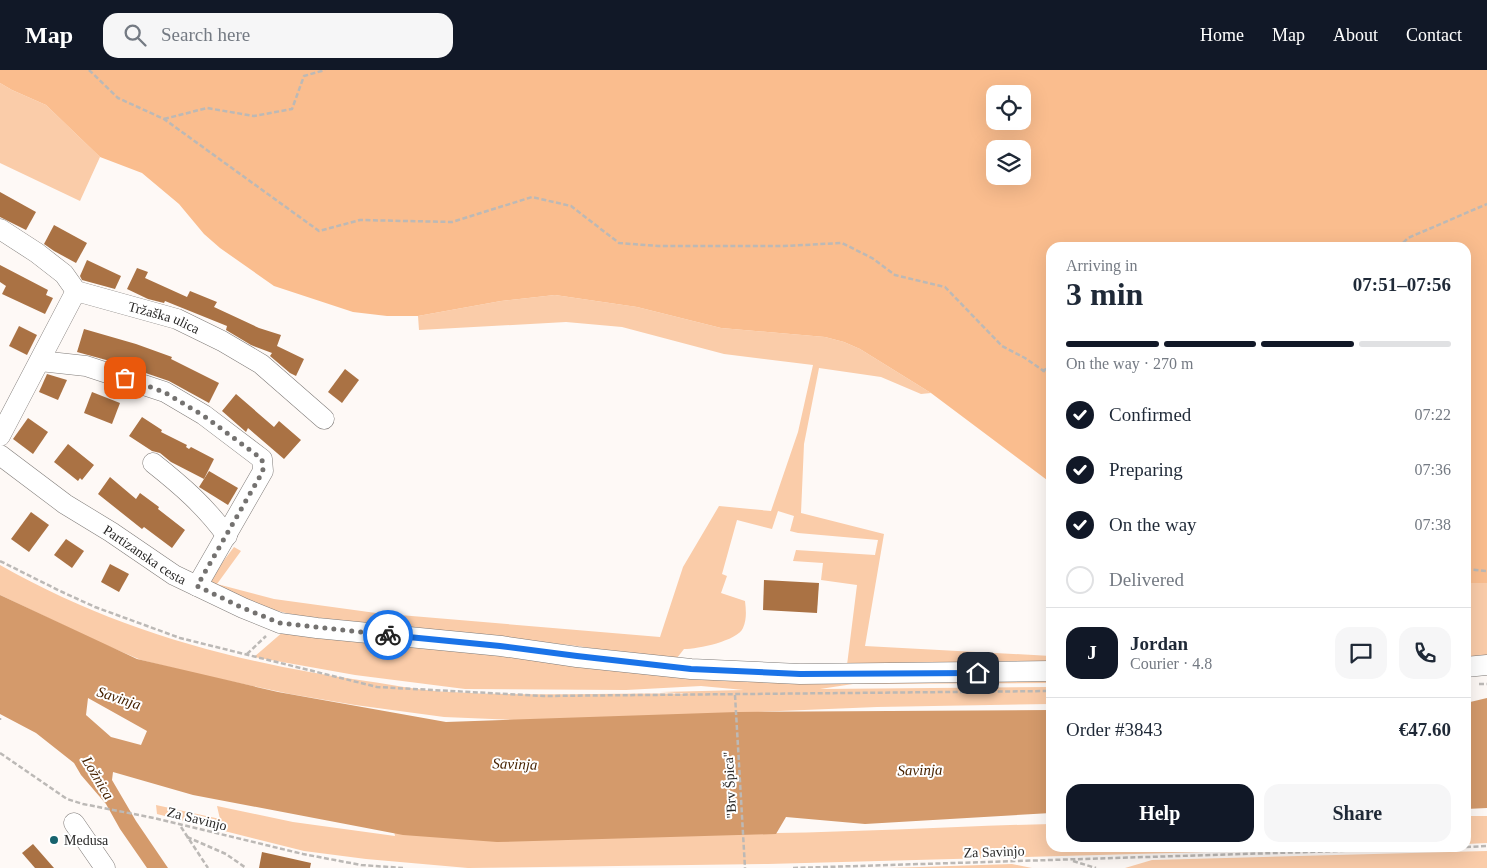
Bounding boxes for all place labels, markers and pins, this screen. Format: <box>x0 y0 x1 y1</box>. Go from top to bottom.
pin <box>104 357 146 399</box>
pin <box>957 652 999 694</box>
place label: Medusa <box>64 833 109 848</box>
marker: Medusa <box>48 834 60 846</box>

